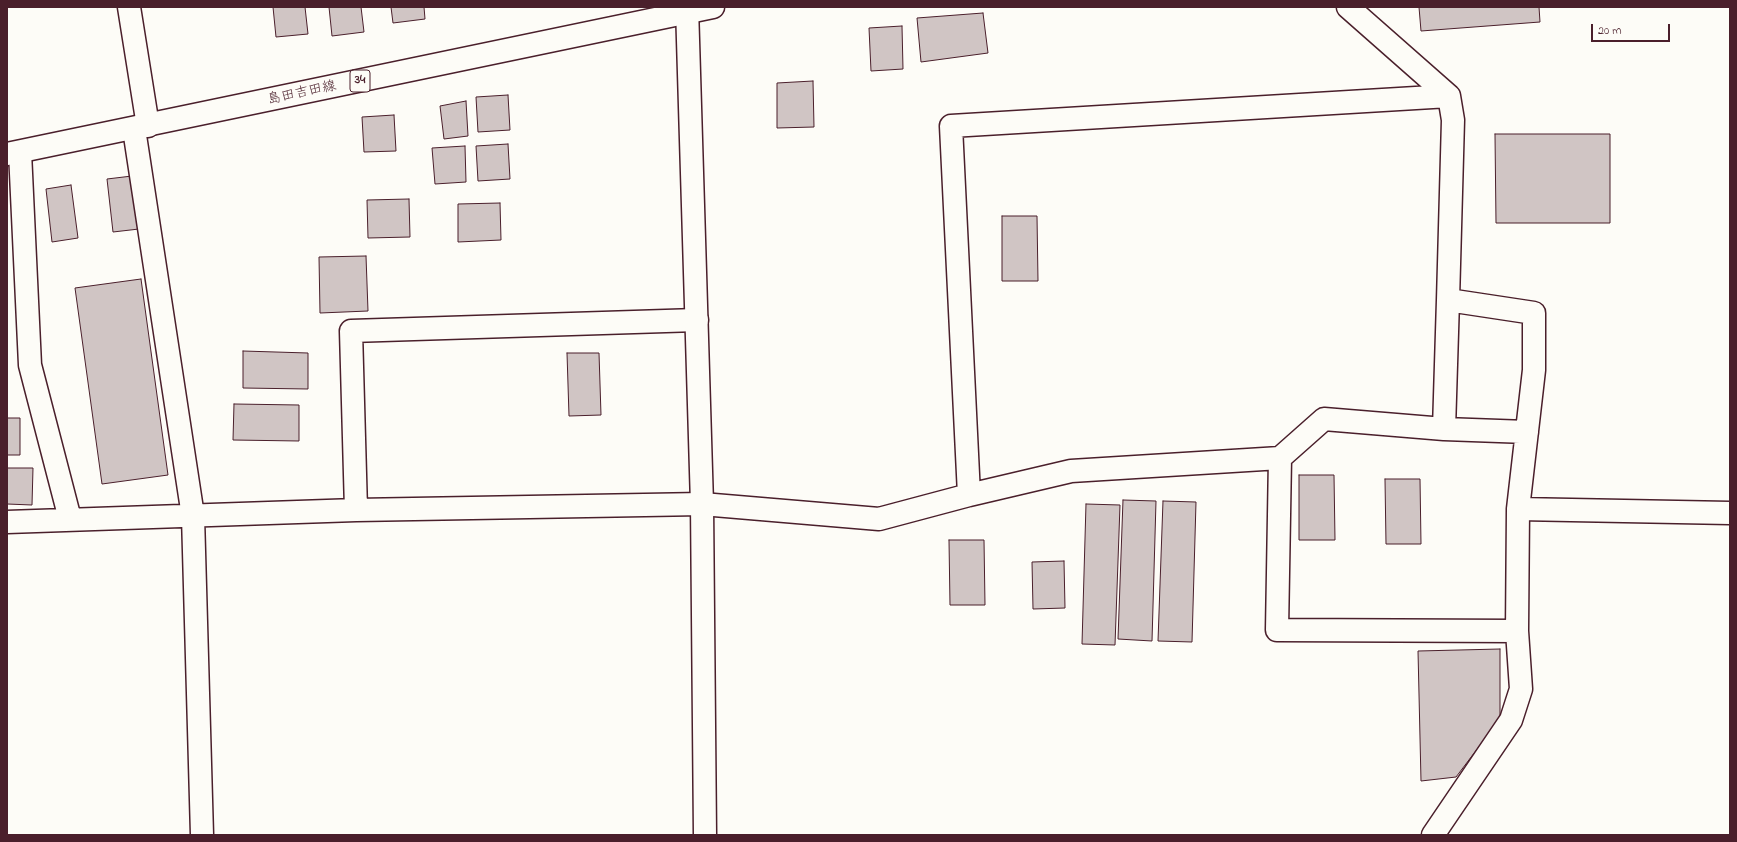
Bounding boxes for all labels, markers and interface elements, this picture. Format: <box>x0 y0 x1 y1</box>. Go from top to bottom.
scale bar <box>1593 16 1672 42</box>
text: 20 m <box>1598 22 1621 40</box>
road number: 34 <box>350 70 370 92</box>
street label: 島田吉田線 <box>266 79 338 109</box>

